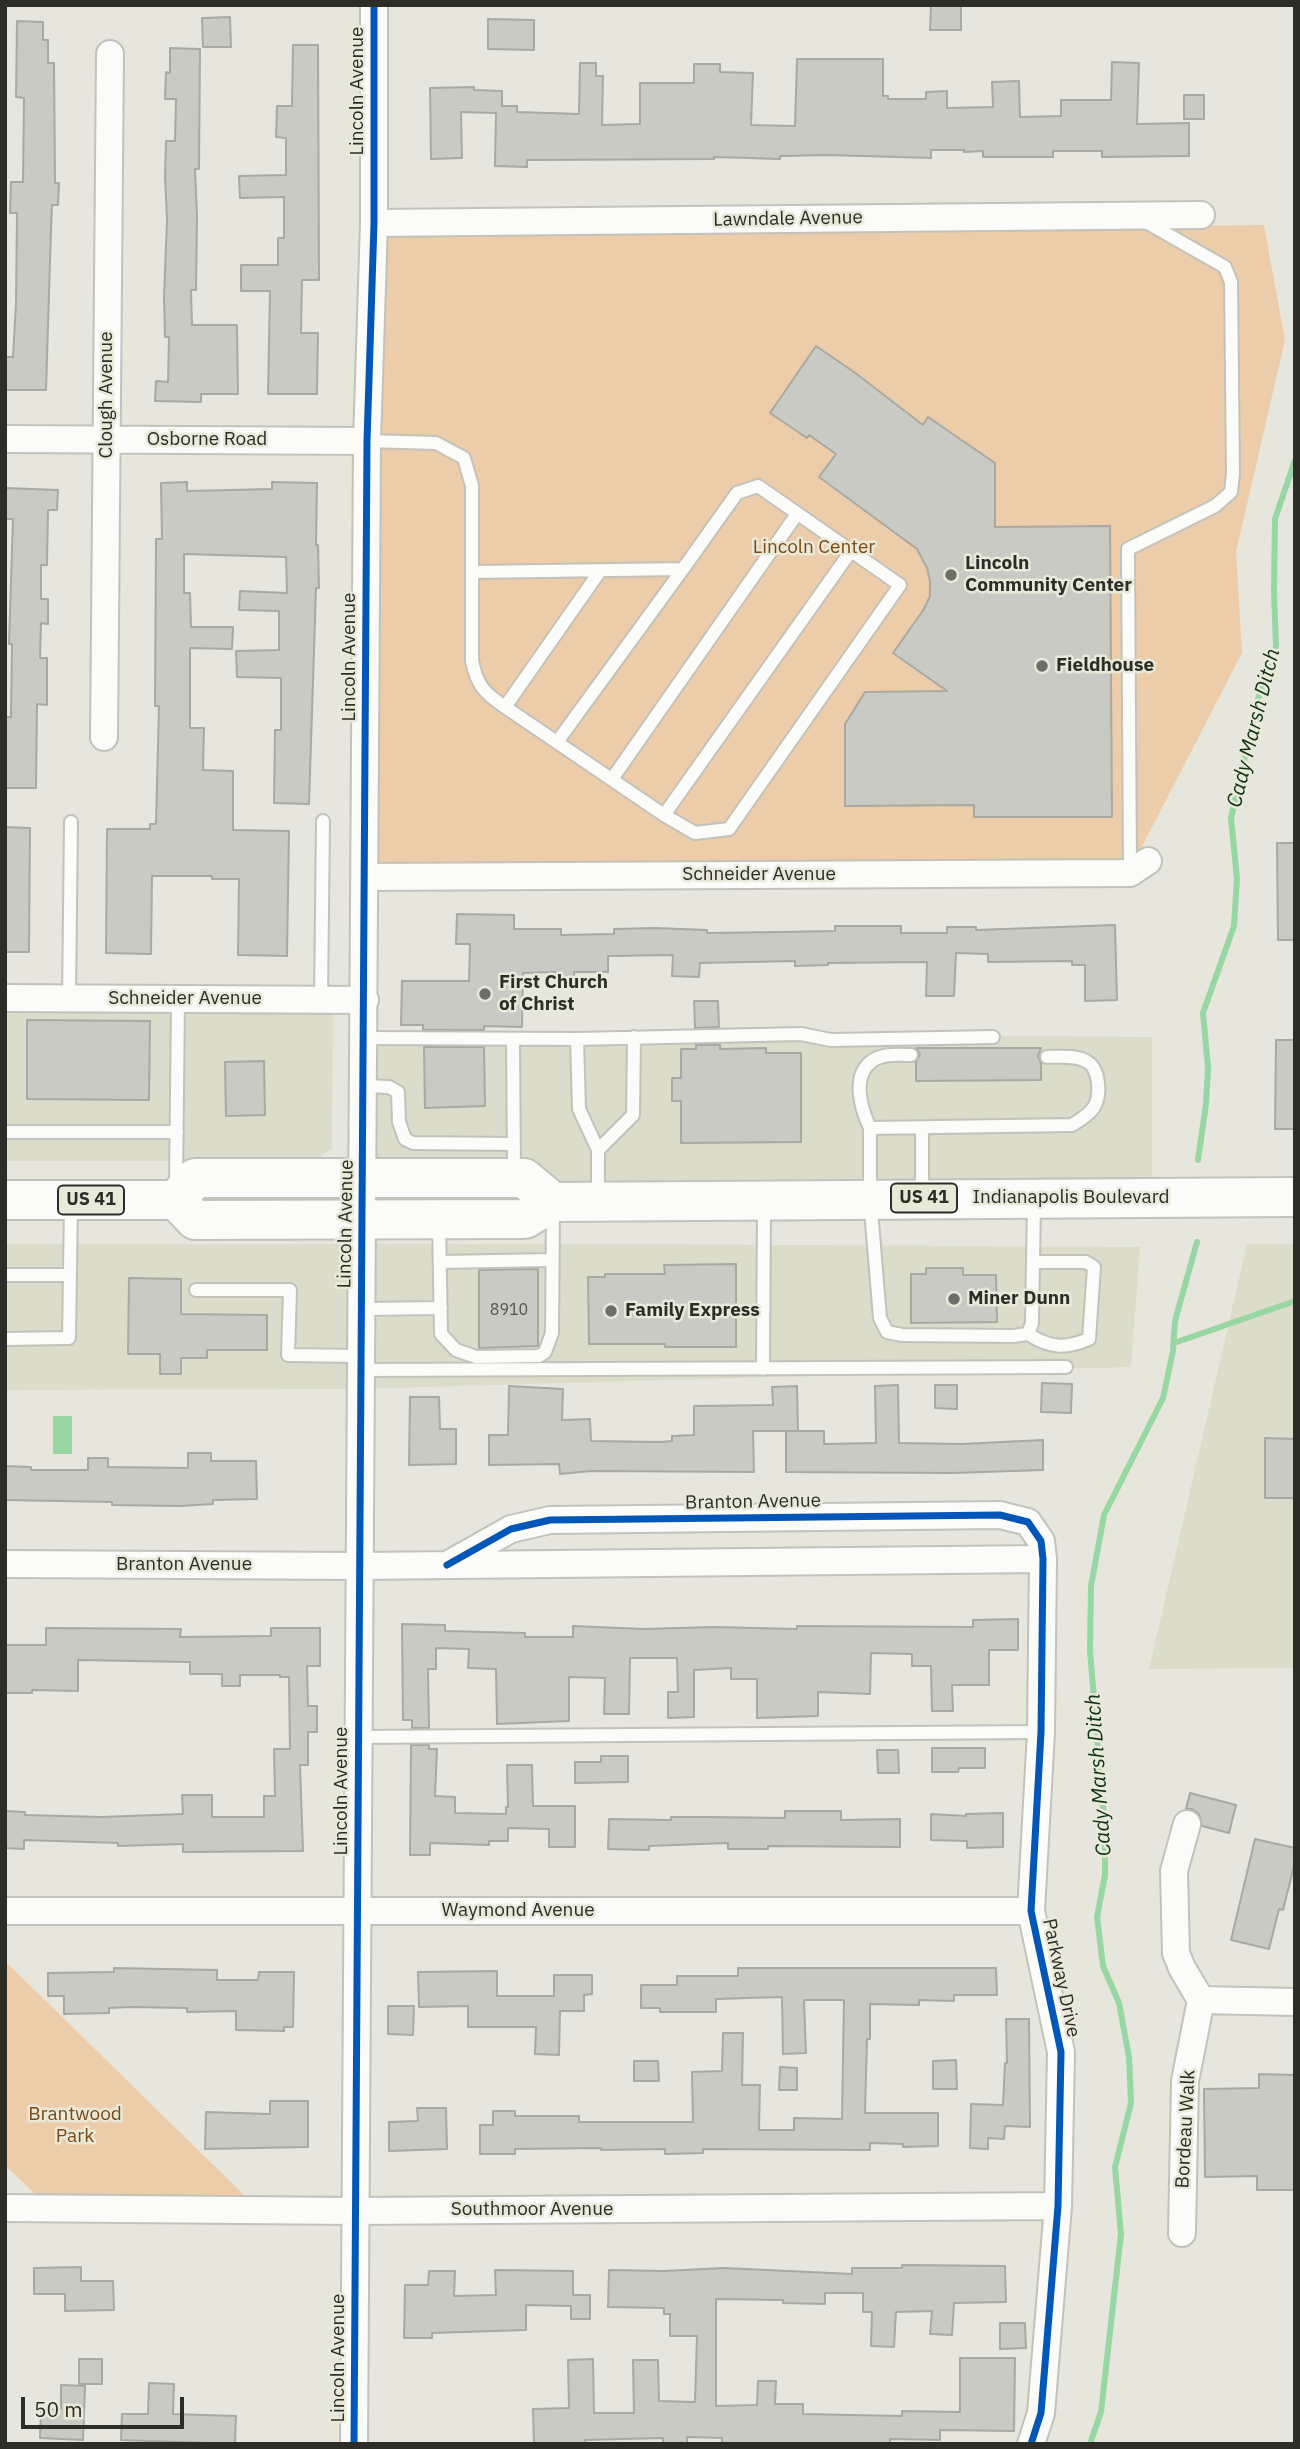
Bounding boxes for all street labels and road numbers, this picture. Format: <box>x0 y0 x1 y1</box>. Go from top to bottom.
street label: Lincoln Avenue <box>347 26 369 156</box>
street label: Lawndale Avenue <box>713 206 863 232</box>
street label: Clough Avenue <box>96 331 118 459</box>
street label: Osborne Road <box>147 429 267 451</box>
street label: Lincoln Avenue <box>339 592 361 722</box>
street label: Schneider Avenue <box>682 864 836 886</box>
street label: Schneider Avenue <box>108 988 262 1010</box>
street label: Lincoln Avenue <box>333 1159 359 1289</box>
road number: US 41 <box>891 1184 957 1212</box>
road number: US 41 <box>58 1185 124 1214</box>
street label: Indianapolis Boulevard <box>972 1187 1170 1209</box>
street label: Branton Avenue <box>685 1489 821 1515</box>
street label: Branton Avenue <box>116 1554 252 1576</box>
street label: Lincoln Avenue <box>331 1726 353 1856</box>
street label: Waymond Avenue <box>441 1900 595 1922</box>
street label: Parkway Drive <box>1037 1916 1085 2040</box>
street label: Bordeau Walk <box>1172 2069 1200 2189</box>
street label: Southmoor Avenue <box>451 2199 613 2221</box>
street label: Lincoln Avenue <box>328 2293 350 2423</box>

